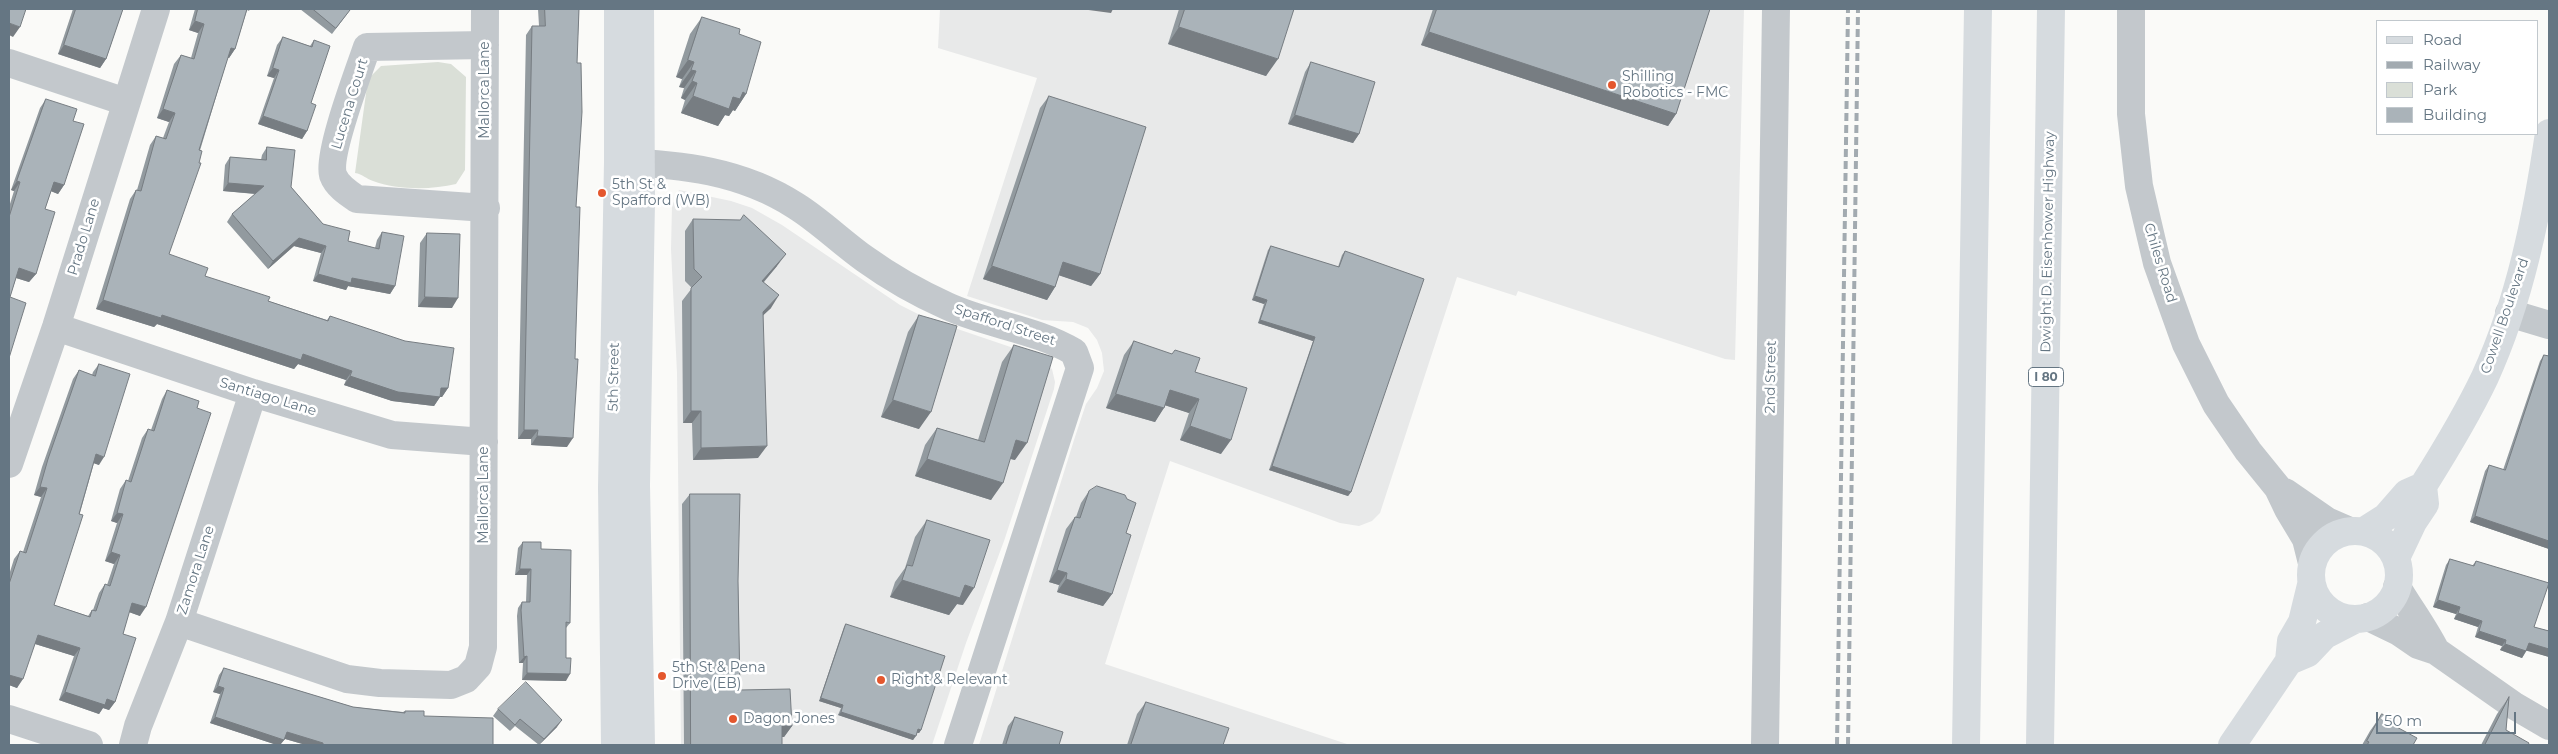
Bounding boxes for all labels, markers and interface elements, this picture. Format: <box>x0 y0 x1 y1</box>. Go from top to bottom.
legend <box>2376 20 2538 135</box>
text: Road <box>2423 30 2462 49</box>
street label: Mallorca Lane <box>477 41 493 139</box>
text: Railway <box>2423 55 2480 74</box>
street label: Lucena Court <box>328 56 372 152</box>
place label: Shilling Robotics - FMC <box>1622 69 1728 102</box>
marker: Shilling Robotics - FMC <box>1606 79 1618 91</box>
text: Park <box>2423 80 2457 99</box>
text: Building <box>2423 105 2487 124</box>
street label: Dwight D. Eisenhower Highway <box>2038 131 2058 353</box>
place label: 5th St & Spafford (WB) <box>612 177 710 210</box>
marker: 5th St & Spafford (WB) <box>596 187 608 199</box>
street label: Prado Lane <box>64 197 104 277</box>
street label: Chiles Road <box>2140 221 2180 305</box>
street label: Cowell Boulevard <box>2477 256 2533 376</box>
street label: Spafford Street <box>952 301 1058 349</box>
street label: 2nd Street <box>1762 340 1780 414</box>
street label: 5th Street <box>605 342 623 412</box>
road number: I 80 <box>2028 368 2064 387</box>
street label: Santiago Lane <box>217 374 319 420</box>
street label: Mallorca Lane <box>476 446 492 544</box>
street label: Zamora Lane <box>174 523 218 617</box>
place label: 5th St & Pena Drive (EB) <box>672 660 766 692</box>
marker: 5th St & Pena Drive (EB) <box>656 670 668 682</box>
place label: Right & Relevant <box>891 672 1008 688</box>
marker: Right & Relevant <box>875 674 887 686</box>
scale bar <box>2378 702 2518 734</box>
place label: Dagon Jones <box>743 711 835 727</box>
text: 50 m <box>2384 711 2422 730</box>
marker: Dagon Jones <box>727 713 739 725</box>

